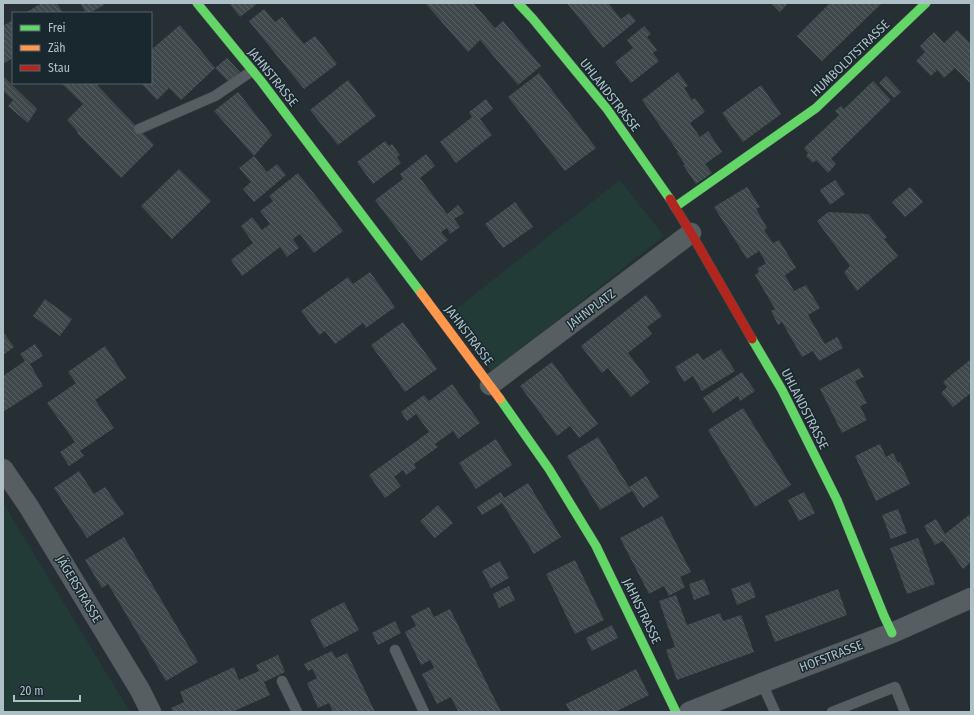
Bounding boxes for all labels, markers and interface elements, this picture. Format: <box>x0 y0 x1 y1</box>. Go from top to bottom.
legend <box>12 12 152 84</box>
street label: HUMBOLDTSTRASSE <box>808 17 892 99</box>
text: Frei <box>48 21 66 35</box>
text: Zäh <box>48 41 66 55</box>
street label: JAHNSTRASSE <box>245 45 301 109</box>
street label: UHLANDSTRASSE <box>577 56 643 134</box>
text: Stau <box>48 61 70 75</box>
street label: JAHNPLATZ <box>564 286 618 332</box>
street label: JAHNSTRASSE <box>442 302 496 368</box>
street label: UHLANDSTRASSE <box>778 366 832 452</box>
street label: JÄGERSTRASSE <box>53 553 105 625</box>
street label: JAHNSTRASSE <box>620 576 664 646</box>
street label: HOFSTRASSE <box>797 637 865 675</box>
scale bar <box>14 677 80 703</box>
text: 20 m <box>20 684 44 698</box>

